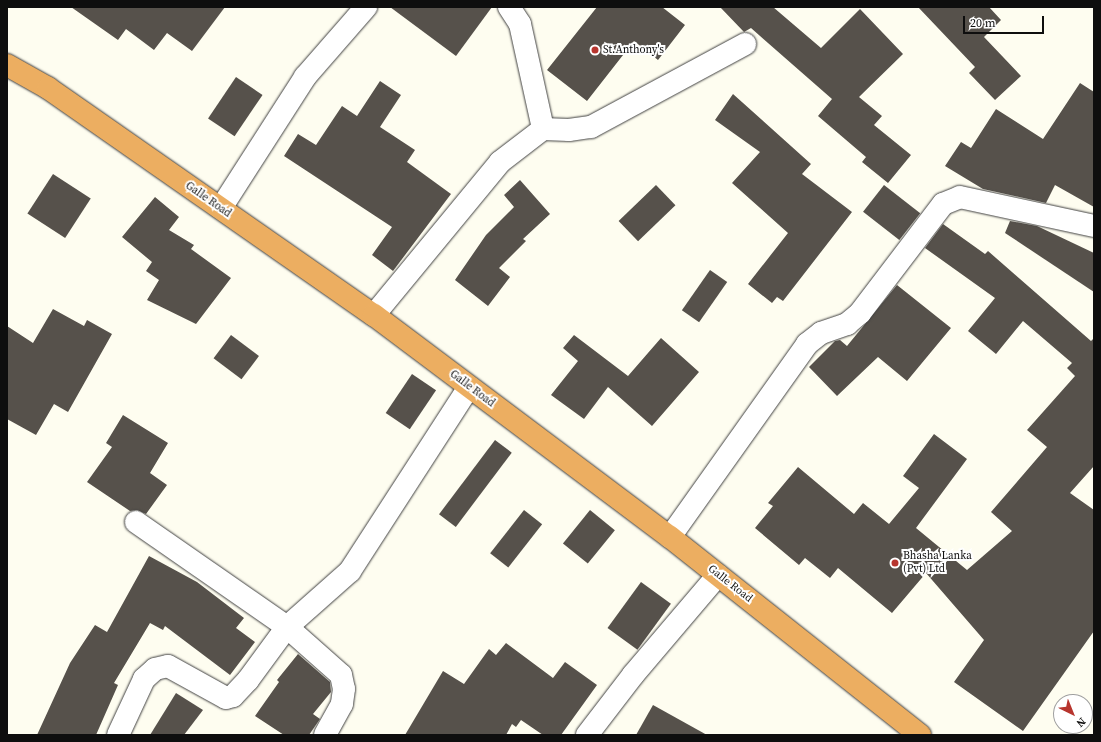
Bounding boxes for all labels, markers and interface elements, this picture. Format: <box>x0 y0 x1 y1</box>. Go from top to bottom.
scale bar <box>965 8 1046 34</box>
text: 20 m <box>970 15 996 31</box>
place label: St.Anthony's <box>603 43 664 57</box>
marker: St.Anthony's <box>590 45 600 55</box>
street label: Galle Road <box>183 179 233 221</box>
street label: Galle Road <box>447 368 497 410</box>
place label: Bhasha Lanka (Pvt) Ltd <box>903 550 972 576</box>
marker: Bhasha Lanka (Pvt) Ltd <box>890 558 900 568</box>
street label: Galle Road <box>705 563 755 605</box>
north arrow <box>1053 694 1093 734</box>
text: N <box>1073 714 1089 731</box>

